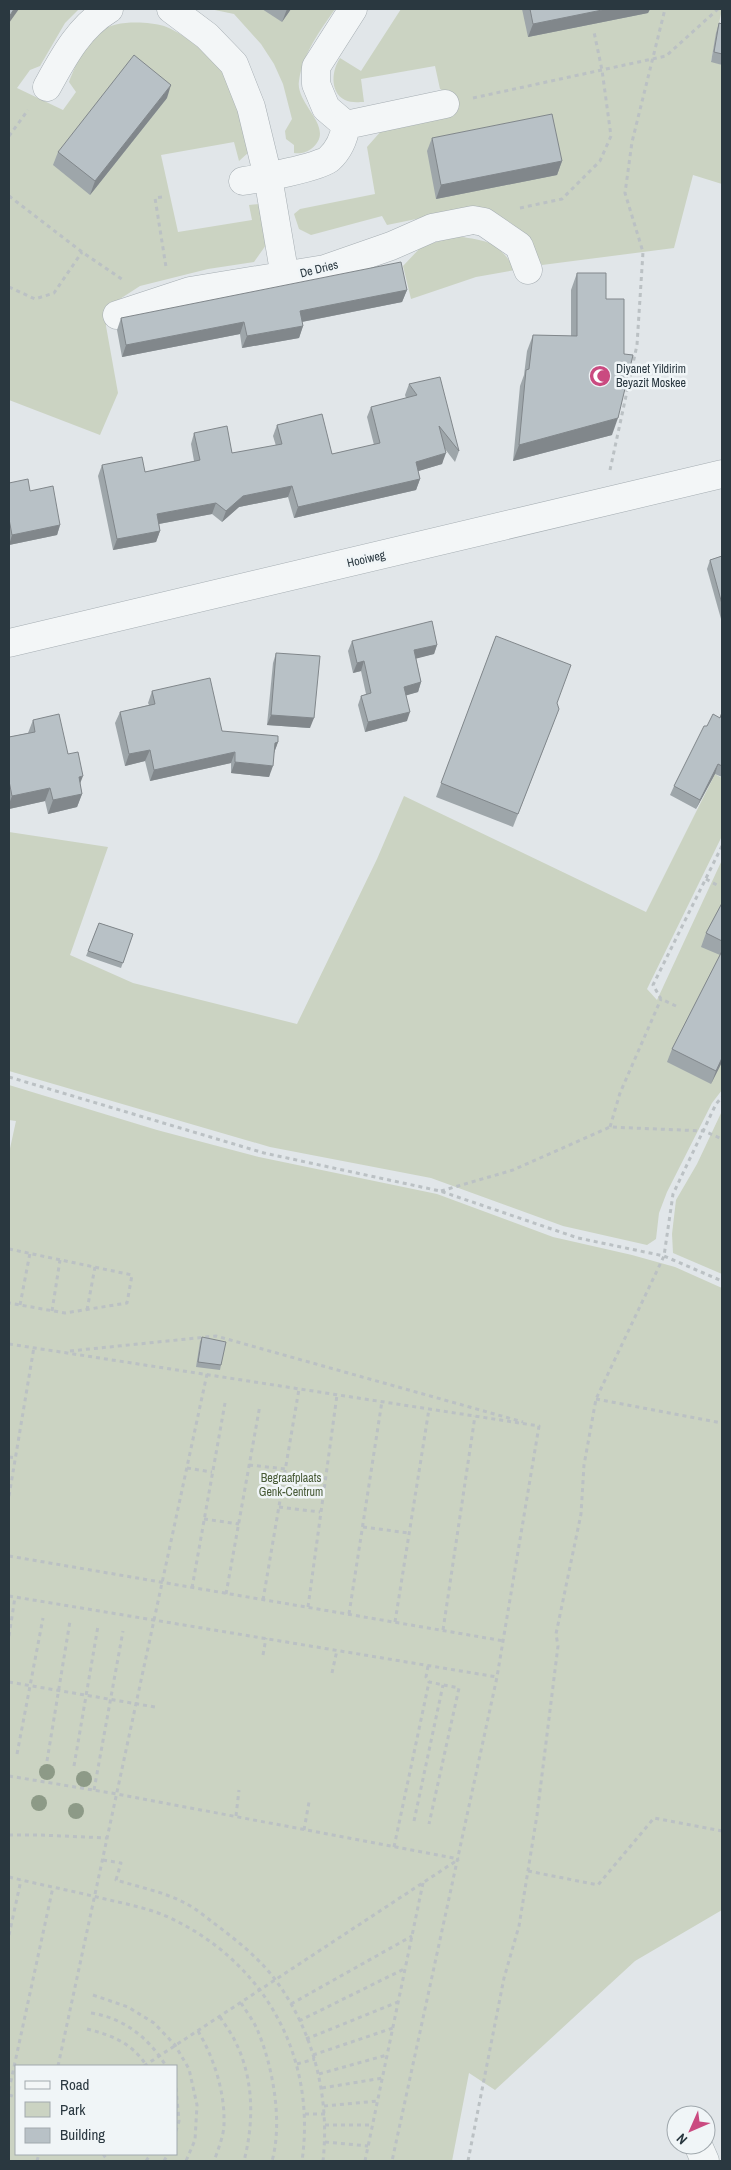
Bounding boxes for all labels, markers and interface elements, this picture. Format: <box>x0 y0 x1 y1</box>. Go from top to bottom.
street label: De Dries <box>298 257 340 281</box>
place label: Diyanet Yildirim Beyazit Moskee <box>616 361 686 391</box>
mosque icon: Diyanet Yildirim Beyazit Moskee <box>588 364 612 388</box>
street label: Hooiweg <box>345 547 387 571</box>
park label: Begraafplaats Genk-Centrum <box>259 1470 323 1500</box>
legend <box>15 2065 178 2155</box>
text: Road <box>60 2074 89 2095</box>
text: Park <box>60 2099 86 2120</box>
north arrow <box>666 2105 716 2155</box>
text: Building <box>60 2124 105 2145</box>
text: N <box>673 2130 691 2148</box>

